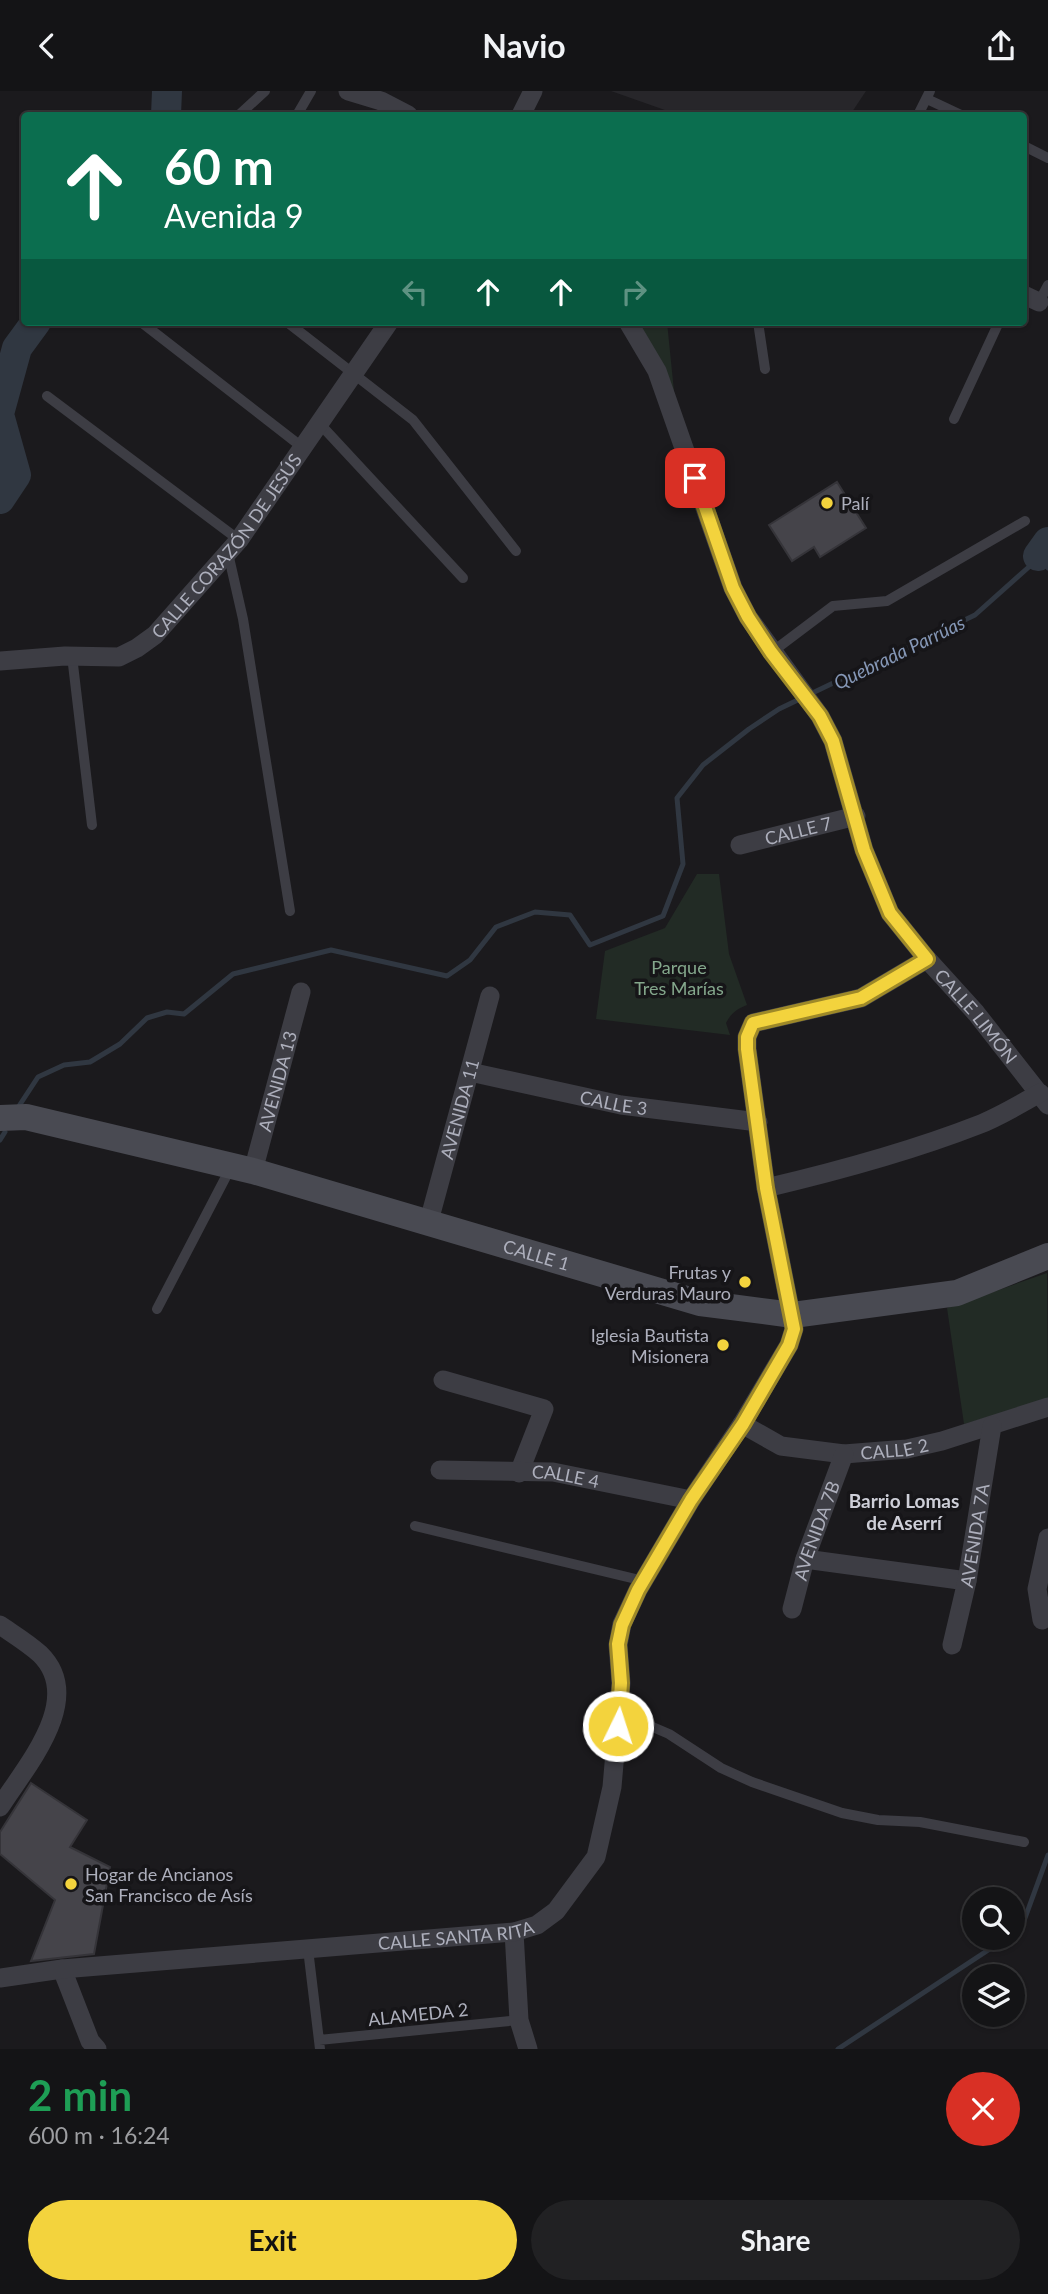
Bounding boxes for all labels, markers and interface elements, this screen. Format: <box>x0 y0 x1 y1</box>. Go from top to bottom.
text: Navio <box>482 26 566 65</box>
icon: back <box>28 27 66 65</box>
icon: share <box>982 27 1020 65</box>
text: 60 m <box>164 137 274 195</box>
icon: ahead <box>49 140 140 231</box>
text: Avenida 9 <box>164 196 303 235</box>
icon: left <box>396 273 434 311</box>
icon: ahead <box>469 273 507 311</box>
icon: ahead <box>542 273 580 311</box>
icon: right <box>615 273 653 311</box>
pin <box>665 448 725 508</box>
street label: CALLE CORAZÓN DE JESÚS <box>146 449 306 643</box>
icon: arrive <box>676 459 714 497</box>
place label: Palí <box>841 492 870 514</box>
marker: Palí <box>819 495 835 511</box>
water label: Quebrada Parrúas <box>830 610 969 694</box>
street label: CALLE 7 <box>762 812 834 849</box>
park label: Parque Tres Marías <box>634 956 724 999</box>
street label: CALLE LIMÓN <box>930 964 1022 1068</box>
street label: AVENIDA 13 <box>253 1029 301 1134</box>
street label: AVENIDA 11 <box>435 1056 483 1162</box>
street label: CALLE 3 <box>578 1085 649 1119</box>
street label: CALLE 1 <box>501 1235 572 1275</box>
place label: Frutas y Verduras Mauro <box>605 1261 732 1304</box>
marker: Frutas y Verduras Mauro <box>737 1274 753 1290</box>
place label: Iglesia Bautista Misionera <box>591 1324 709 1367</box>
marker: Iglesia Bautista Misionera <box>715 1337 731 1353</box>
street label: CALLE 2 <box>860 1433 931 1464</box>
street label: CALLE 4 <box>532 1461 601 1492</box>
street label: AVENIDA 7B <box>789 1478 844 1583</box>
street label: AVENIDA 7A <box>955 1481 994 1589</box>
district label: Barrio Lomas de Aserrí <box>849 1489 959 1534</box>
position arrow <box>581 1689 655 1763</box>
place label: Hogar de Ancianos San Francisco de Asís <box>85 1863 253 1906</box>
marker: Hogar de Ancianos San Francisco de Asís <box>63 1876 79 1892</box>
map controls <box>962 1887 1025 2027</box>
button: search <box>962 1887 1025 1950</box>
street label: CALLE SANTA RITA <box>377 1915 537 1954</box>
button: layers <box>962 1964 1025 2027</box>
street label: ALAMEDA 2 <box>367 1998 469 2030</box>
text: 2 min <box>28 2070 132 2120</box>
button: close <box>946 2072 1020 2146</box>
text: 600 m · 16:24 <box>28 2121 170 2149</box>
button: Exit <box>28 2200 517 2280</box>
button: Share <box>531 2200 1020 2280</box>

